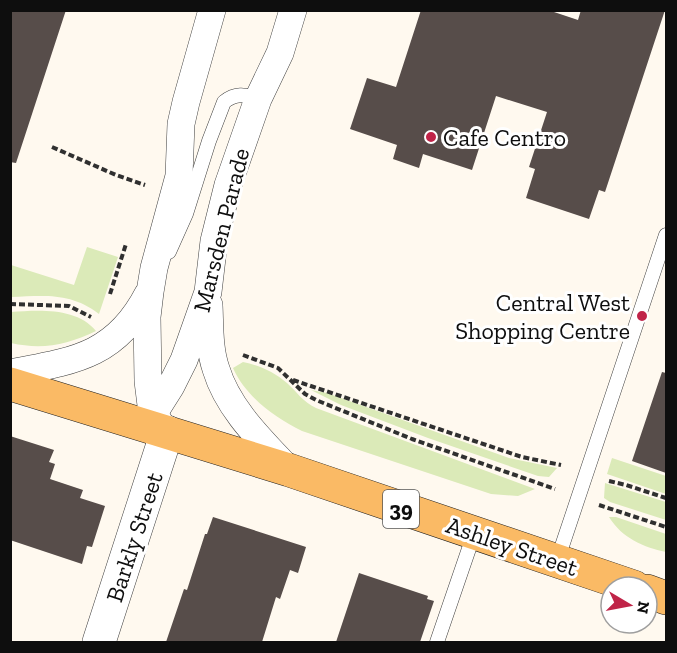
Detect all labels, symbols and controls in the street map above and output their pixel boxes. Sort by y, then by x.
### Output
place label: Cafe Centro [443,123,566,152]
marker: Cafe Centro [424,130,438,144]
street label: Marsden Parade [187,145,255,315]
place label: Central West Shopping Centre [455,288,630,345]
marker: Central West Shopping Centre [635,309,649,323]
street label: Barkly Street [99,468,169,606]
road number: 39 [383,490,419,528]
street label: Ashley Street [442,510,582,582]
north arrow [599,575,659,635]
text: N [633,600,654,615]

